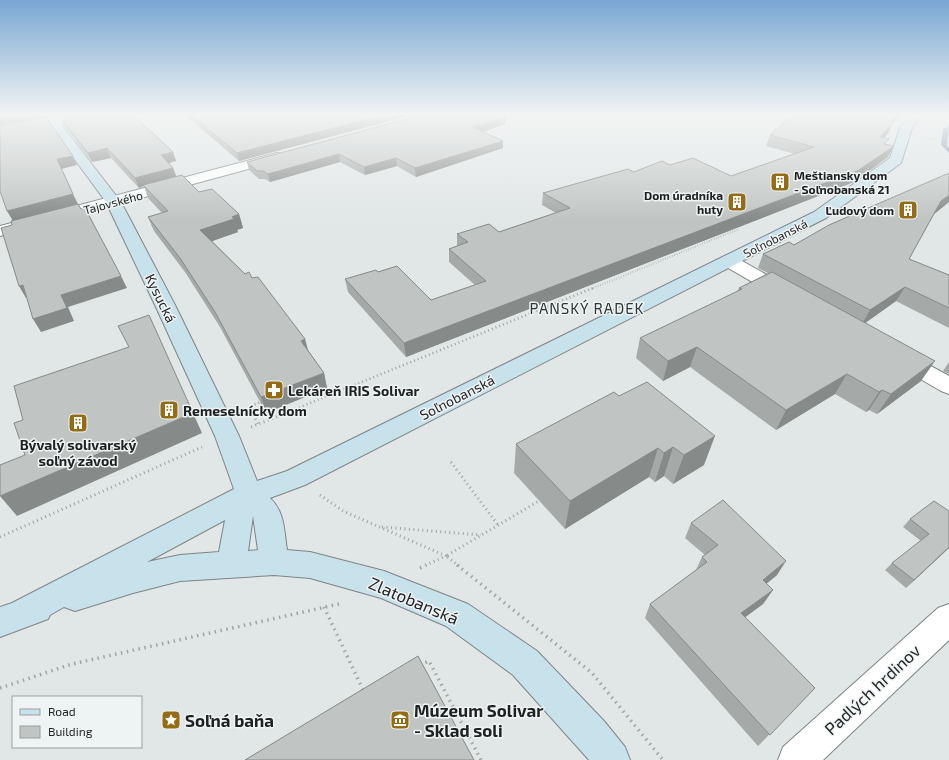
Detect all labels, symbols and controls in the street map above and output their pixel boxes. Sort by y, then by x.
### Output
place label: Meštiansky dom - Soľnobanská 21 [794,168,890,196]
building icon: Meštiansky dom - Soľnobanská 21 [769,171,791,193]
street label: Tajovského [82,187,145,218]
place label: Dom úradníka huty [644,188,723,217]
building icon: Dom úradníka huty [726,191,748,213]
building icon: Ľudový dom [897,199,919,221]
place label: Ľudový dom [826,203,894,218]
street label: Soľnobanská [741,216,809,260]
street label: Kysucká [142,271,180,325]
district label: PANSKÝ RADEK [530,299,644,317]
street label: Soľnobanská [417,371,497,423]
pharmacy icon: Lekáreň IRIS Solivar [263,379,285,401]
place label: Lekáreň IRIS Solivar [288,382,420,399]
building icon: Remeselnícky dom [158,399,180,421]
place label: Remeselnícky dom [183,402,307,419]
building icon: Bývalý solivarský soľný závod [67,412,89,434]
place label: Bývalý solivarský soľný závod [20,436,136,469]
street label: Zlatobanská [366,572,462,628]
street label: Padlých hrdinov [820,640,925,739]
legend [12,696,142,748]
place label: Múzeum Solivar - Sklad soli [414,700,544,740]
text: Road [48,704,76,718]
place icon: Soľná baňa [160,709,182,731]
museum icon: Múzeum Solivar - Sklad soli [389,709,411,731]
place label: Soľná baňa [185,710,274,730]
text: Building [48,724,93,738]

